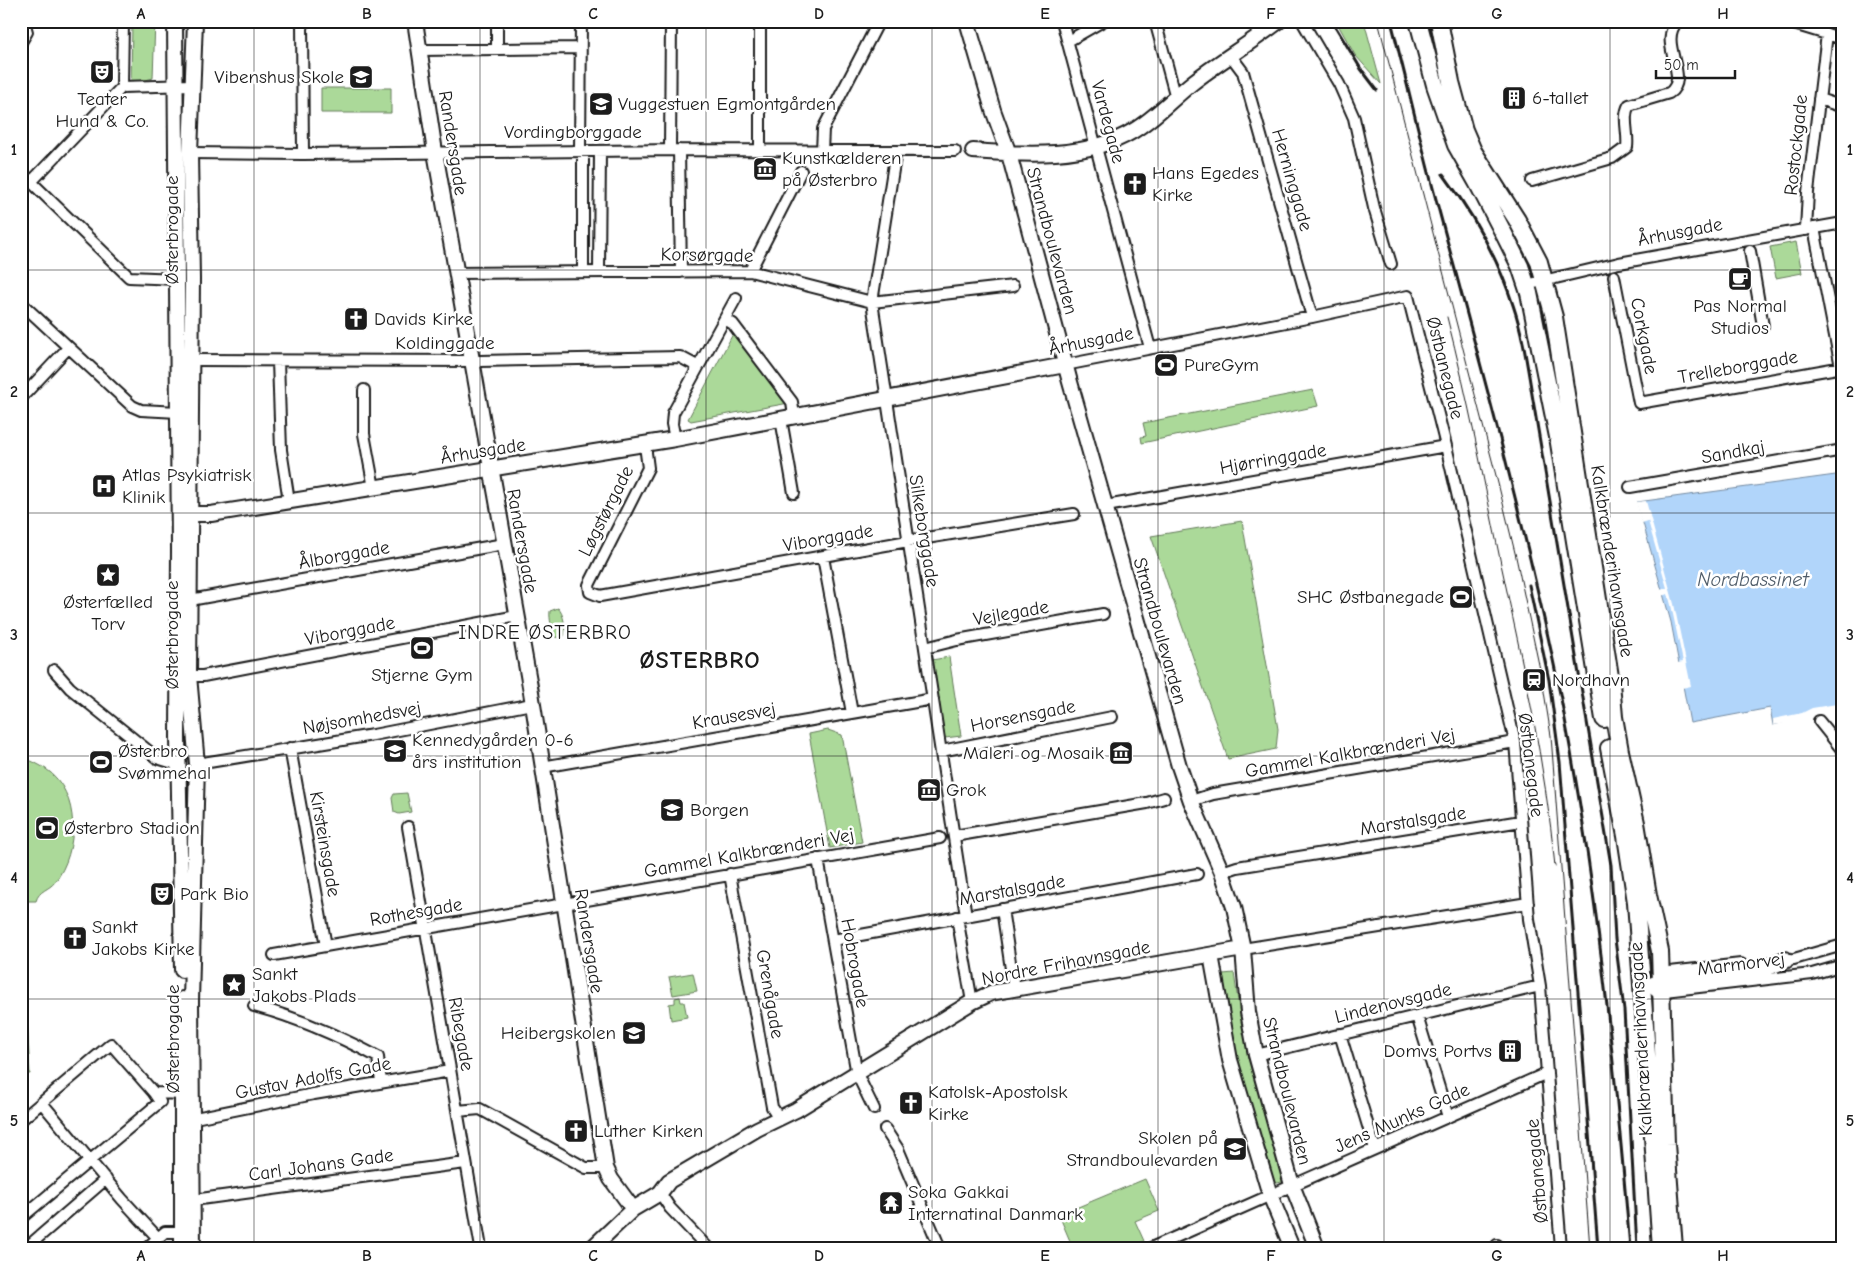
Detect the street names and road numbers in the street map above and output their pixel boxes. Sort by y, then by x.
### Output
street label: Vardegade [1086,78,1130,166]
street label: Randersgade [434,89,472,197]
street label: Rostockgade [1780,93,1812,197]
street label: Vordingborggade [504,121,642,143]
street label: Herninggade [1267,126,1317,234]
street label: Strandboulevarden [1022,165,1082,317]
street label: Østerbrogade [161,176,183,284]
street label: Århusgade [1636,213,1724,251]
street label: Korsørgade [661,243,753,267]
street label: Corkgade [1626,296,1662,376]
street label: Østbanegade [1422,314,1468,422]
street label: Århusgade [1047,322,1135,360]
street label: Koldinggade [395,332,495,354]
street label: Trelleborggade [1676,346,1800,388]
street label: Århusgade [439,433,527,469]
street label: Sandkaj [1700,436,1766,468]
street label: Hjørringgade [1218,439,1328,479]
street label: Løgstørgade [574,462,638,560]
street label: Kalkbrænderihavnsgade [1586,463,1638,659]
street label: Silkeborggade [904,473,944,589]
street label: Randersgade [502,487,542,595]
street label: Viborggade [781,519,875,557]
street label: Ålborggade [297,536,391,574]
street label: Strandboulevarden [1129,555,1191,707]
street label: Østerbrogade [161,581,183,689]
street label: Vejlegade [972,596,1050,630]
street label: Viborggade [303,611,397,651]
street label: Horsensgade [969,695,1077,737]
street label: Nøjsomhedsvej [301,697,423,739]
street label: Krausesvej [691,698,777,734]
street label: Østbanegade [1514,712,1548,818]
street label: Gammel Kalkbrænderi Vej [1243,724,1457,782]
street label: Kirsteinsgade [305,789,345,899]
street label: Marstalsgade [1358,802,1468,840]
street label: Gammel Kalkbrænderi Vej [642,824,856,882]
street label: Marstalsgade [957,870,1067,910]
street label: Randersgade [570,887,608,995]
street label: Rothesgade [368,893,464,931]
street label: Hobrogade [836,916,874,1010]
street label: Nordre Frihavnsgade [980,936,1152,990]
street label: Kalkbrænderihavnsgade [1625,941,1657,1137]
street label: Grenågade [751,948,789,1040]
street label: Marmorvej [1696,948,1786,980]
street label: Lindenovsgade [1332,978,1454,1028]
street label: Østerbrogade [162,985,184,1093]
street label: Ribegade [444,995,478,1073]
street label: Strandboulevarden [1258,1015,1316,1167]
street label: Gustav Adolfs Gade [233,1052,393,1104]
street label: Jens Munks Gade [1331,1078,1473,1158]
street label: Østbanegade [1521,1118,1553,1224]
street label: Carl Johans Gade [247,1144,395,1186]

